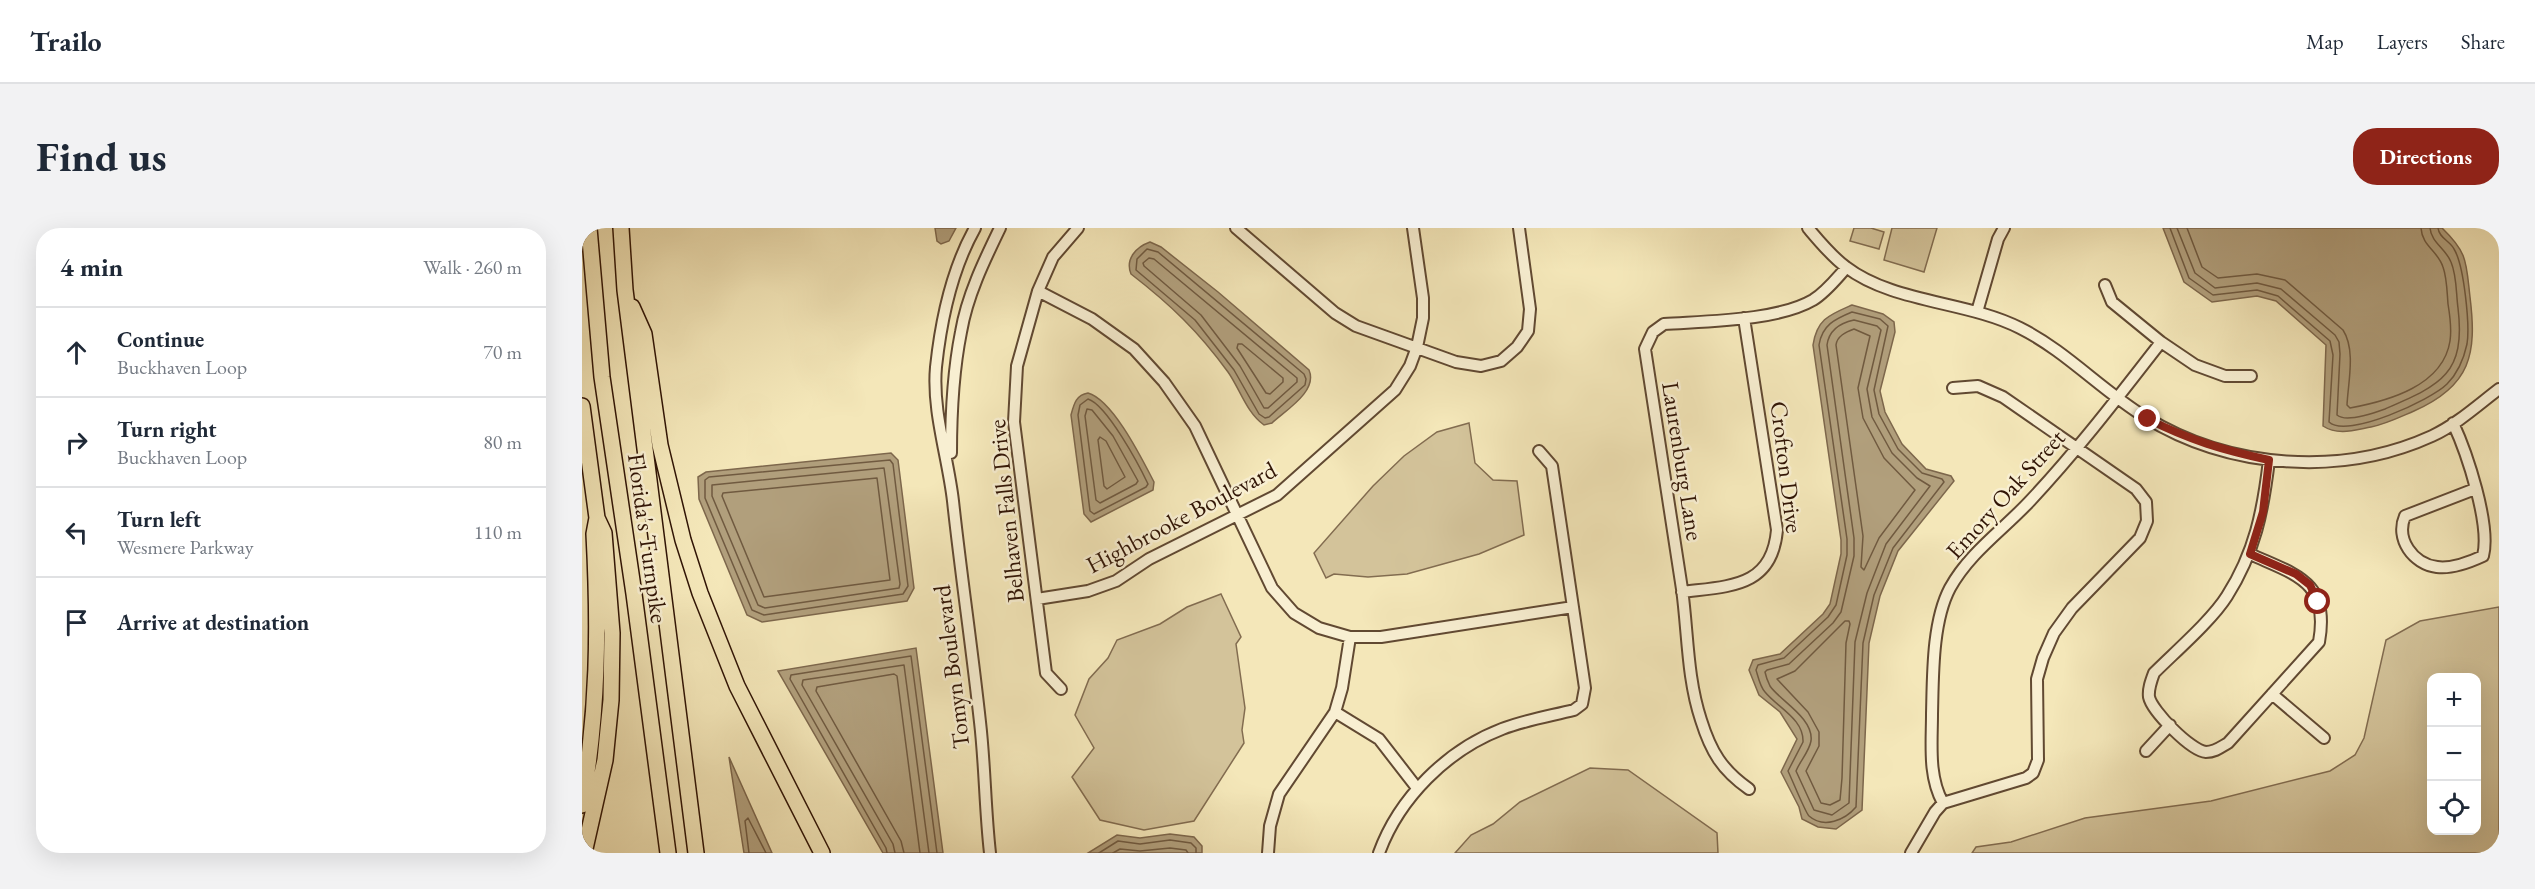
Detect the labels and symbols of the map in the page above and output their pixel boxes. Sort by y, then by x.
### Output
street label: Laurenburg Lane [1655,379,1711,543]
street label: Crofton Drive [1764,399,1810,535]
route end [2134,405,2160,431]
street label: Belhaven Falls Drive [981,418,1031,604]
street label: Emory Oak Street [1939,422,2072,565]
street label: Florida's Turnpike [621,451,675,625]
street label: Highbrooke Boulevard [1081,453,1282,580]
street label: Tomyn Boulevard [925,582,976,751]
route start [2304,588,2330,614]

